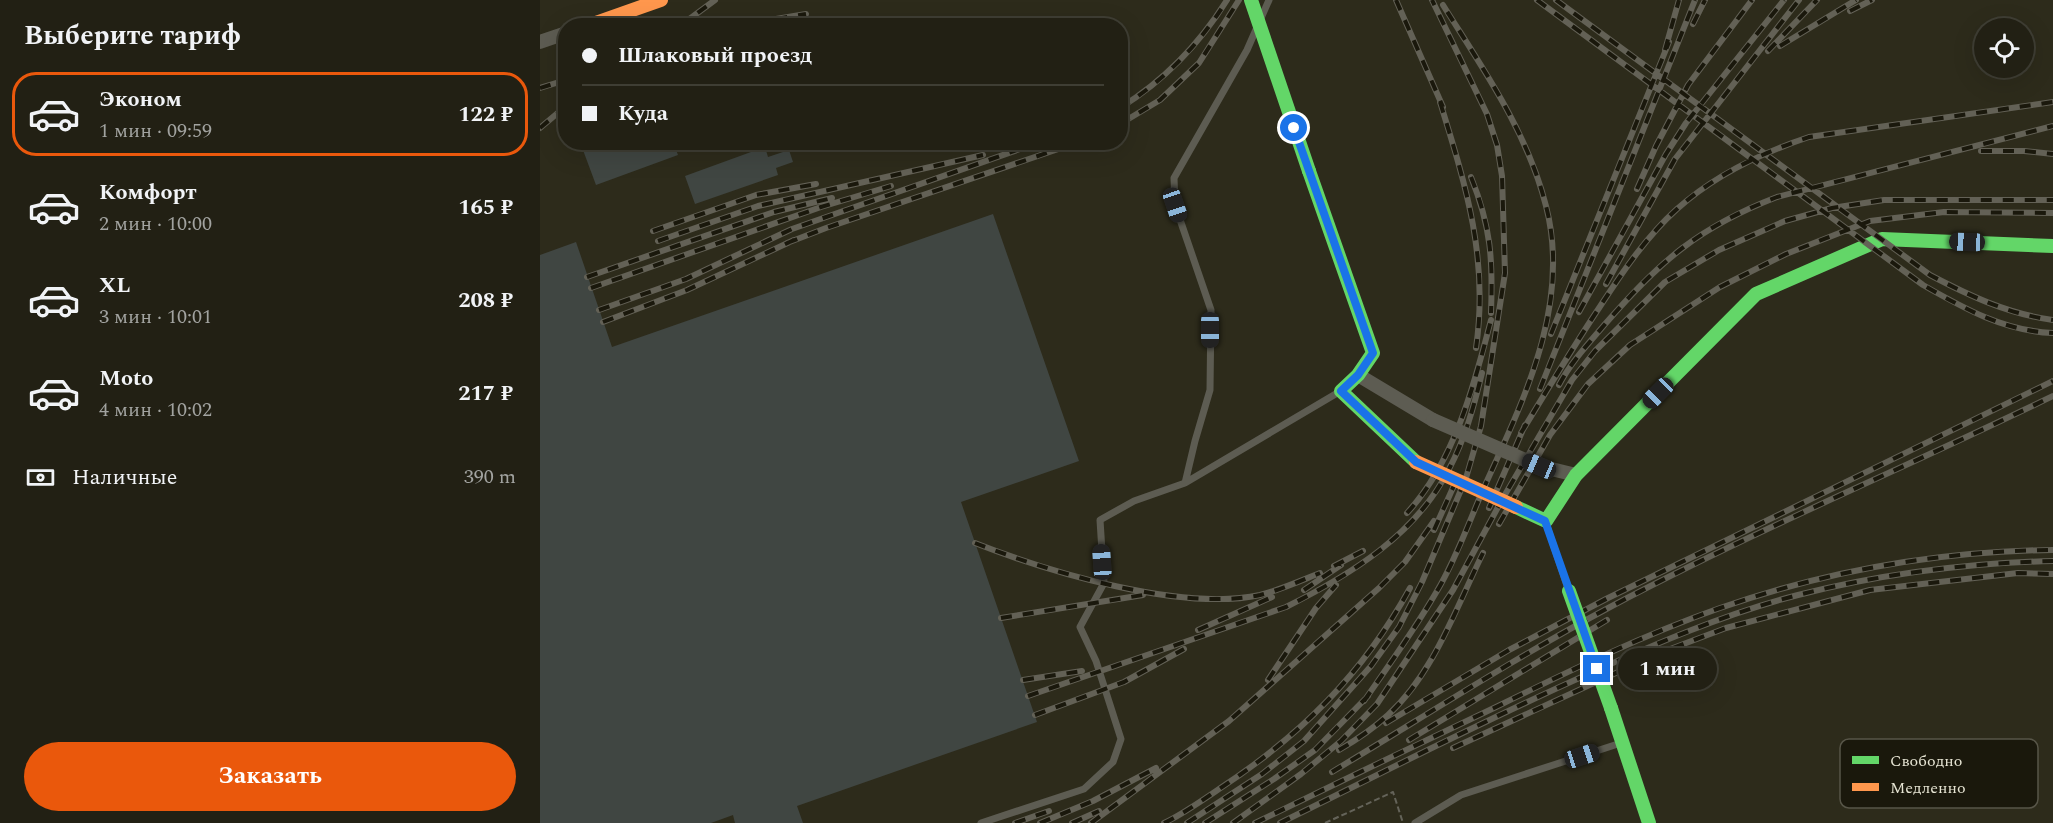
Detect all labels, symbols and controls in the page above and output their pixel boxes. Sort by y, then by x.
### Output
text: Выберите тариф [24,15,241,57]
map controls [1974,18,2034,78]
button: locate [1974,18,2034,78]
text: Шлаковый проезд [618,39,812,72]
text: Эконом [99,83,182,116]
icon: car [27,87,81,141]
text: Куда [618,97,668,130]
text: 122 ₽ [458,98,513,131]
route start [1280,114,1307,141]
text: 1 мин · 09:59 [99,116,212,146]
text: Комфорт [99,176,197,209]
icon: car [27,180,81,234]
car [1161,185,1189,225]
text: 165 ₽ [458,191,513,224]
text: 2 мин · 10:00 [99,209,212,239]
car [1949,232,1985,252]
text: XL [99,269,130,302]
icon: car [27,273,81,327]
text: 208 ₽ [458,284,513,317]
text: 3 мин · 10:01 [99,302,212,332]
car [1201,312,1219,348]
text: Moto [99,362,153,395]
icon: car [27,366,81,420]
car [1639,374,1677,412]
text: 217 ₽ [458,377,513,410]
text: 4 мин · 10:02 [99,395,212,425]
car [1519,451,1559,481]
icon: cash [24,461,57,494]
text: Наличные [72,461,177,494]
text: 390 m [464,462,516,492]
car [1092,543,1112,581]
callout: 1 мин [1618,648,1717,690]
text: 1 мин [1639,654,1696,684]
route end [1583,655,1610,682]
legend [1840,739,2038,808]
button: Заказать [24,742,516,811]
car [1562,742,1602,770]
text: Свободно [1890,749,1962,773]
text: Медленно [1890,776,1966,800]

